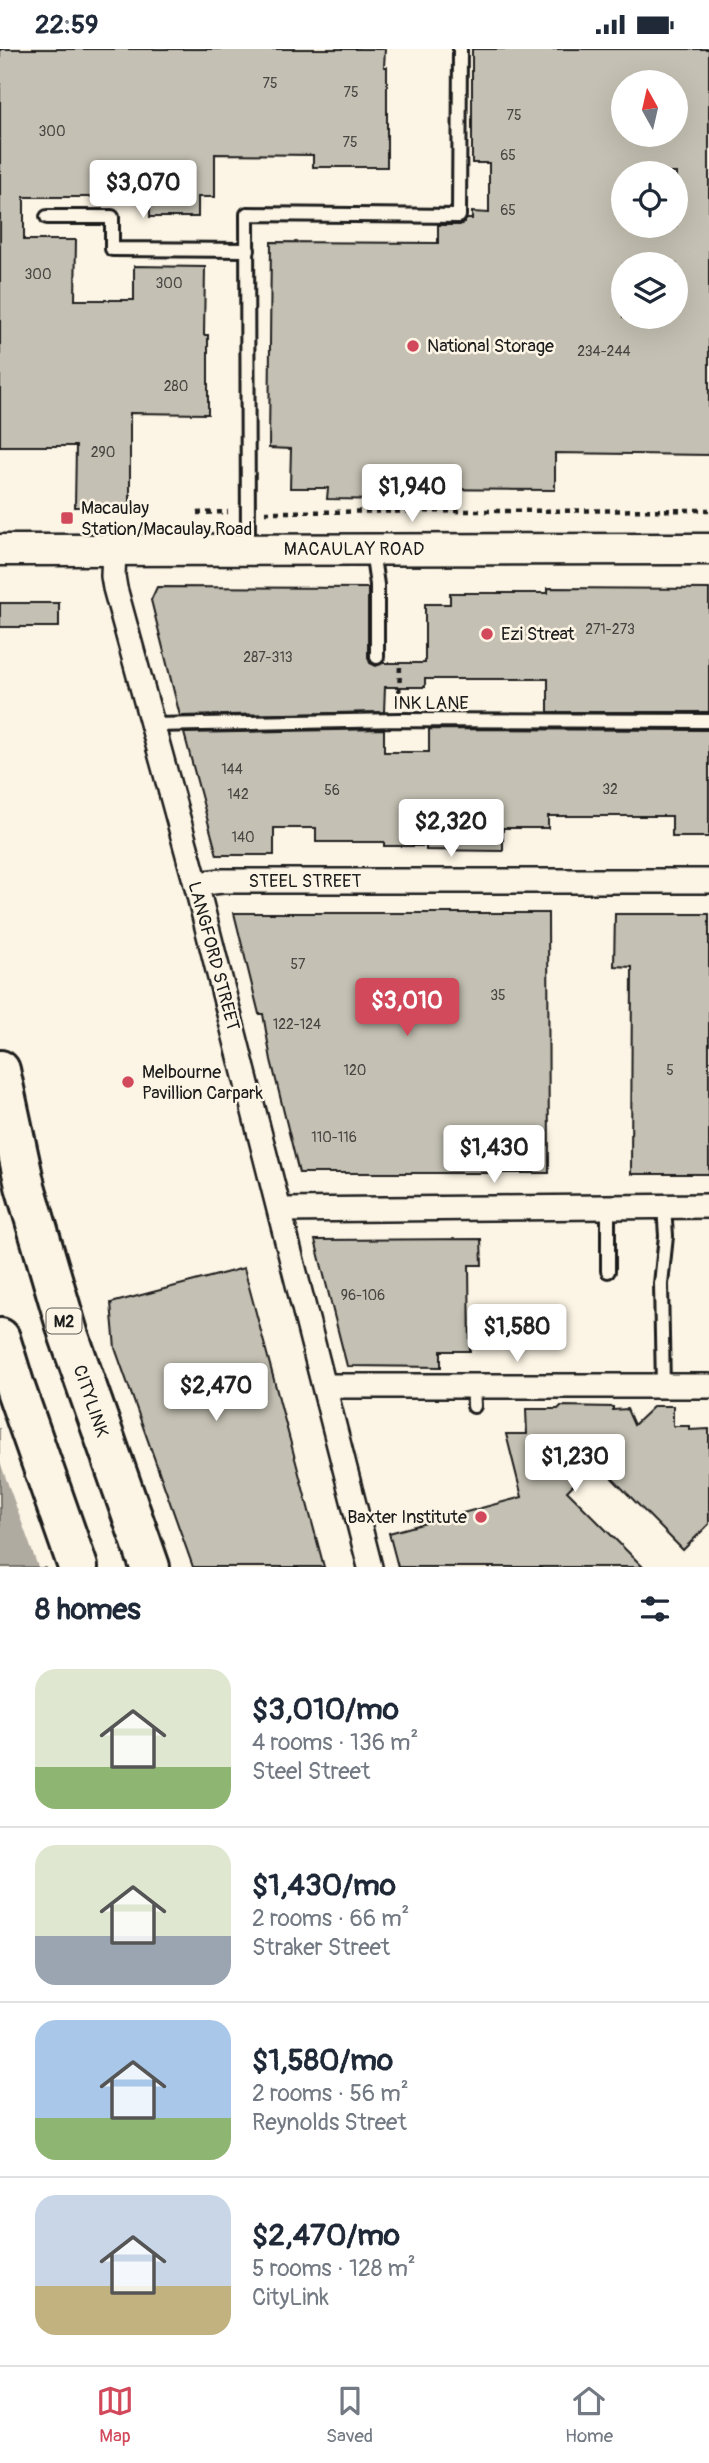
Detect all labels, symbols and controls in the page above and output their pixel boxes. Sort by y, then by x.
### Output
text: 22:59 [35,9,99,41]
north arrow [611,70,688,147]
map controls [611,70,688,329]
house number: 75 [263,75,278,92]
house number: 75 [344,84,359,101]
house number: 75 [507,107,522,124]
house number: 300 [39,123,65,140]
house number: 75 [343,134,358,151]
house number: 65 [500,147,516,164]
pin: $3,070 [86,160,200,220]
button: locate [611,161,688,238]
text: $3,070 [106,168,180,197]
house number: 65 [500,202,516,219]
button: layers [611,252,688,329]
house number: 300 [25,266,51,283]
house number: 300 [156,275,182,292]
place label: National Storage [427,335,554,358]
marker: National Storage [405,338,421,354]
house number: 234-244 [577,343,631,360]
house number: 280 [164,378,188,395]
house number: 290 [91,444,115,461]
pin: $1,940 [355,465,469,524]
text: $1,940 [378,472,446,501]
place label: Macaulay Station/Macaulay Road [81,497,252,541]
marker: Macaulay Station/Macaulay Road [59,510,75,526]
street label: MACAULAY ROAD [284,538,424,561]
house number: 271-273 [585,621,635,638]
place label: Ezi Streat [501,623,575,646]
marker: Ezi Streat [479,626,495,642]
house number: 287-313 [243,649,293,666]
street label: INK LANE [393,692,469,715]
house number: 144 [221,761,243,778]
house number: 32 [602,781,618,798]
house number: 56 [324,782,340,799]
house number: 142 [227,786,249,803]
pin: $2,320 [394,799,508,859]
text: $2,320 [415,807,487,836]
house number: 140 [231,829,255,846]
street label: STEEL STREET [249,870,361,893]
street label: LANGFORD STREET [183,879,244,1033]
house number: 57 [291,956,306,973]
pin: $3,010 [350,979,464,1038]
text: $3,010 [371,986,443,1015]
house number: 35 [490,987,506,1004]
house number: 122-124 [273,1016,321,1033]
place label: Melbourne Pavillion Carpark [142,1061,263,1105]
house number: 120 [344,1062,366,1079]
house number: 5 [666,1062,674,1079]
marker: Melbourne Pavillion Carpark [120,1074,136,1090]
pin: $1,430 [437,1125,551,1185]
house number: 110-116 [311,1129,357,1146]
text: $1,430 [459,1133,529,1162]
house number: 96-106 [341,1287,385,1304]
pin: $1,580 [460,1305,574,1364]
road number: M2 [46,1309,82,1333]
text: $1,580 [483,1312,551,1341]
street label: CITYLINK [67,1362,114,1440]
pin: $2,470 [159,1363,273,1423]
text: $2,470 [180,1371,252,1400]
pin: $1,230 [518,1435,632,1494]
text: $1,230 [541,1442,609,1471]
place label: Baxter Institute [347,1506,467,1529]
marker: Baxter Institute [473,1509,489,1525]
icon: filters [636,1590,674,1628]
text: 8 homes [35,1591,141,1628]
text: $3,010/mo [252,1691,399,1728]
icon: home [91,1697,175,1781]
text: 4 rooms · 136 m² [252,1728,418,1757]
text: Steel Street [252,1757,370,1786]
text: $1,430/mo [252,1867,396,1904]
icon: home [91,1873,175,1957]
text: 2 rooms · 66 m² [252,1904,409,1933]
text: Straker Street [252,1933,390,1962]
text: $1,580/mo [252,2042,393,2079]
icon: home [91,2048,175,2132]
text: 2 rooms · 56 m² [252,2079,409,2108]
text: Reynolds Street [252,2108,407,2137]
text: $2,470/mo [252,2217,400,2254]
icon: home [91,2223,175,2307]
text: 5 rooms · 128 m² [252,2254,416,2283]
text: CityLink [252,2283,329,2312]
tab: Map [96,2382,134,2448]
tab: Saved [326,2382,373,2448]
tab: Home [565,2382,613,2448]

